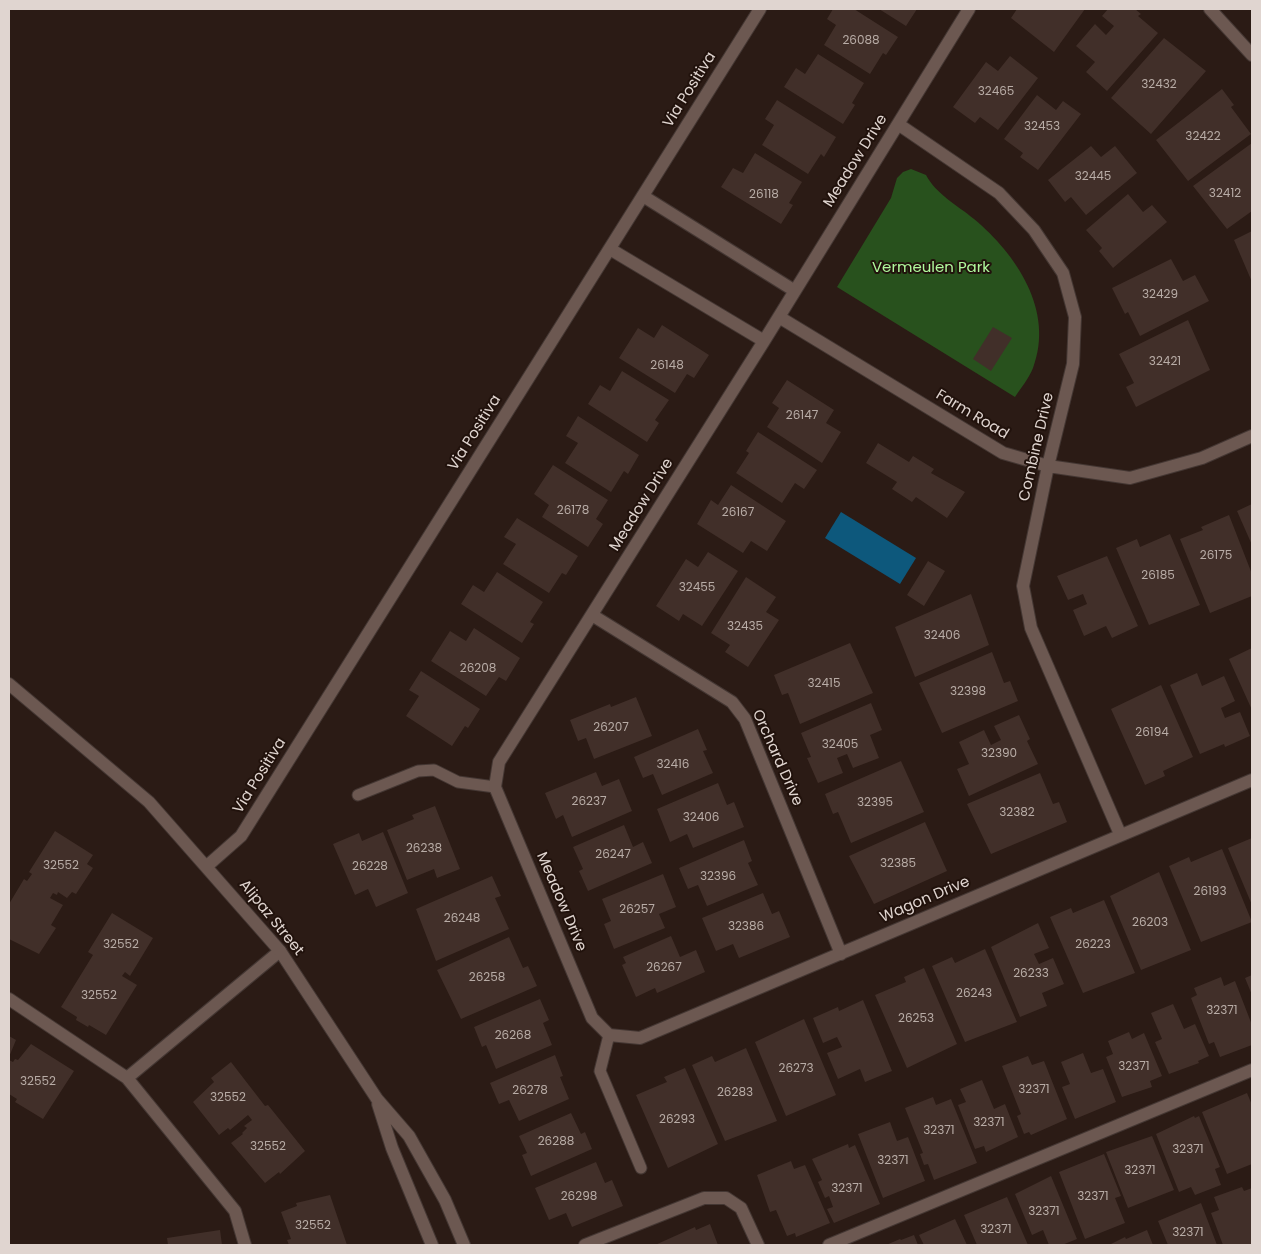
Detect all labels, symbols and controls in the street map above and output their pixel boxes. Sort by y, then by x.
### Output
house number: 26088 [842,34,880,48]
street label: Via Positiva [660,49,720,131]
house number: 32432 [1141,78,1177,92]
house number: 32465 [978,85,1014,99]
street label: Meadow Drive [820,111,892,211]
house number: 32453 [1024,120,1060,134]
house number: 32422 [1185,130,1221,144]
house number: 32445 [1075,170,1111,184]
house number: 32412 [1209,187,1241,201]
house number: 26118 [749,188,779,202]
park label: Vermeulen Park [872,259,990,277]
house number: 32429 [1142,288,1178,302]
house number: 32421 [1149,355,1181,369]
house number: 26148 [650,359,684,373]
street label: Farm Road [932,386,1012,444]
street label: Combine Drive [1016,391,1058,503]
street label: Via Positiva [445,392,505,474]
house number: 26147 [786,409,818,423]
street label: Meadow Drive [606,455,678,555]
house number: 26178 [557,504,589,518]
house number: 26167 [722,506,754,520]
house number: 26175 [1200,549,1232,563]
house number: 26185 [1141,569,1175,583]
house number: 32455 [679,581,715,595]
house number: 32435 [727,620,763,634]
house number: 32406 [924,629,960,643]
house number: 26208 [460,662,496,676]
house number: 32415 [808,677,840,691]
house number: 32398 [950,685,986,699]
street label: Orchard Drive [748,707,806,809]
house number: 26207 [593,721,629,735]
house number: 26194 [1135,726,1169,740]
street label: Via Positiva [230,735,290,817]
house number: 32405 [822,738,858,752]
house number: 32390 [981,747,1017,761]
house number: 32416 [657,758,689,772]
house number: 26237 [571,795,607,809]
house number: 32395 [857,796,893,810]
house number: 32382 [999,806,1035,820]
house number: 32406 [683,811,719,825]
house number: 26238 [406,842,442,856]
house number: 26247 [595,848,631,862]
street label: Meadow Drive [532,850,590,954]
house number: 32385 [880,857,916,871]
house number: 32552 [43,859,79,873]
house number: 26228 [352,860,388,874]
house number: 32396 [700,870,736,884]
street label: Wagon Drive [877,873,973,927]
street label: Alipaz Street [235,876,307,960]
house number: 26193 [1194,885,1226,899]
house number: 26257 [619,903,655,917]
house number: 26248 [444,912,480,926]
house number: 26203 [1132,916,1168,930]
house number: 32386 [728,920,764,934]
house number: 32552 [103,938,139,952]
house number: 26223 [1075,938,1111,952]
house number: 26267 [646,961,682,975]
house number: 26233 [1013,967,1049,981]
house number: 26258 [469,971,505,985]
house number: 26243 [956,987,992,1001]
house number: 32552 [81,989,117,1003]
house number: 32371 [1206,1004,1238,1018]
house number: 26253 [898,1012,934,1026]
house number: 26268 [495,1029,531,1043]
house number: 32371 [1118,1060,1150,1074]
house number: 26273 [778,1062,814,1076]
house number: 32552 [20,1075,56,1089]
house number: 32371 [1018,1083,1050,1097]
house number: 26278 [512,1084,548,1098]
house number: 26283 [717,1086,753,1100]
house number: 32552 [210,1091,246,1105]
house number: 26293 [659,1113,695,1127]
house number: 32371 [973,1116,1005,1130]
house number: 32371 [923,1124,955,1138]
house number: 26288 [538,1135,574,1149]
house number: 32552 [250,1140,286,1154]
house number: 32371 [1172,1143,1204,1157]
house number: 32371 [877,1154,909,1168]
house number: 32371 [1124,1164,1156,1178]
house number: 32371 [831,1182,863,1196]
house number: 26298 [561,1190,597,1204]
house number: 32371 [1077,1190,1109,1204]
house number: 32371 [1028,1205,1060,1219]
house number: 32552 [295,1219,331,1233]
house number: 32371 [980,1223,1012,1237]
house number: 32371 [1172,1226,1204,1240]

